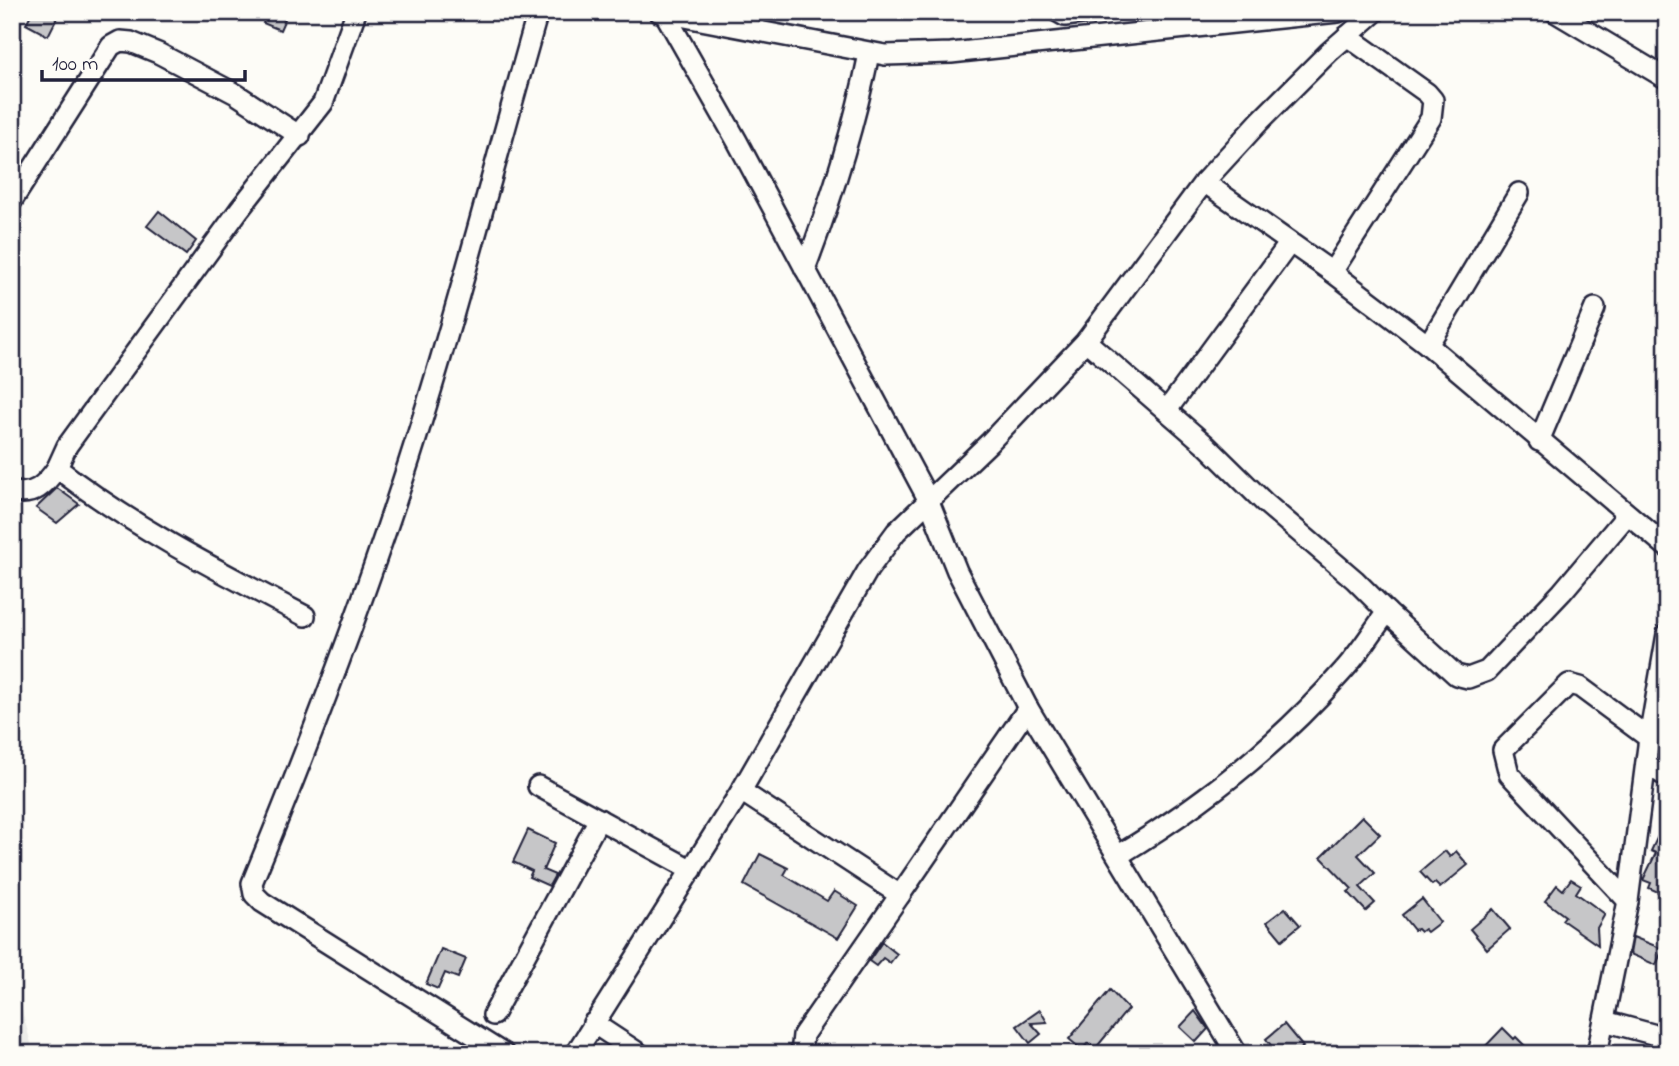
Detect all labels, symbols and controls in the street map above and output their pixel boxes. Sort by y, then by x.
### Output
scale bar [42,38,245,82]
text: 100 m [52,50,98,80]

